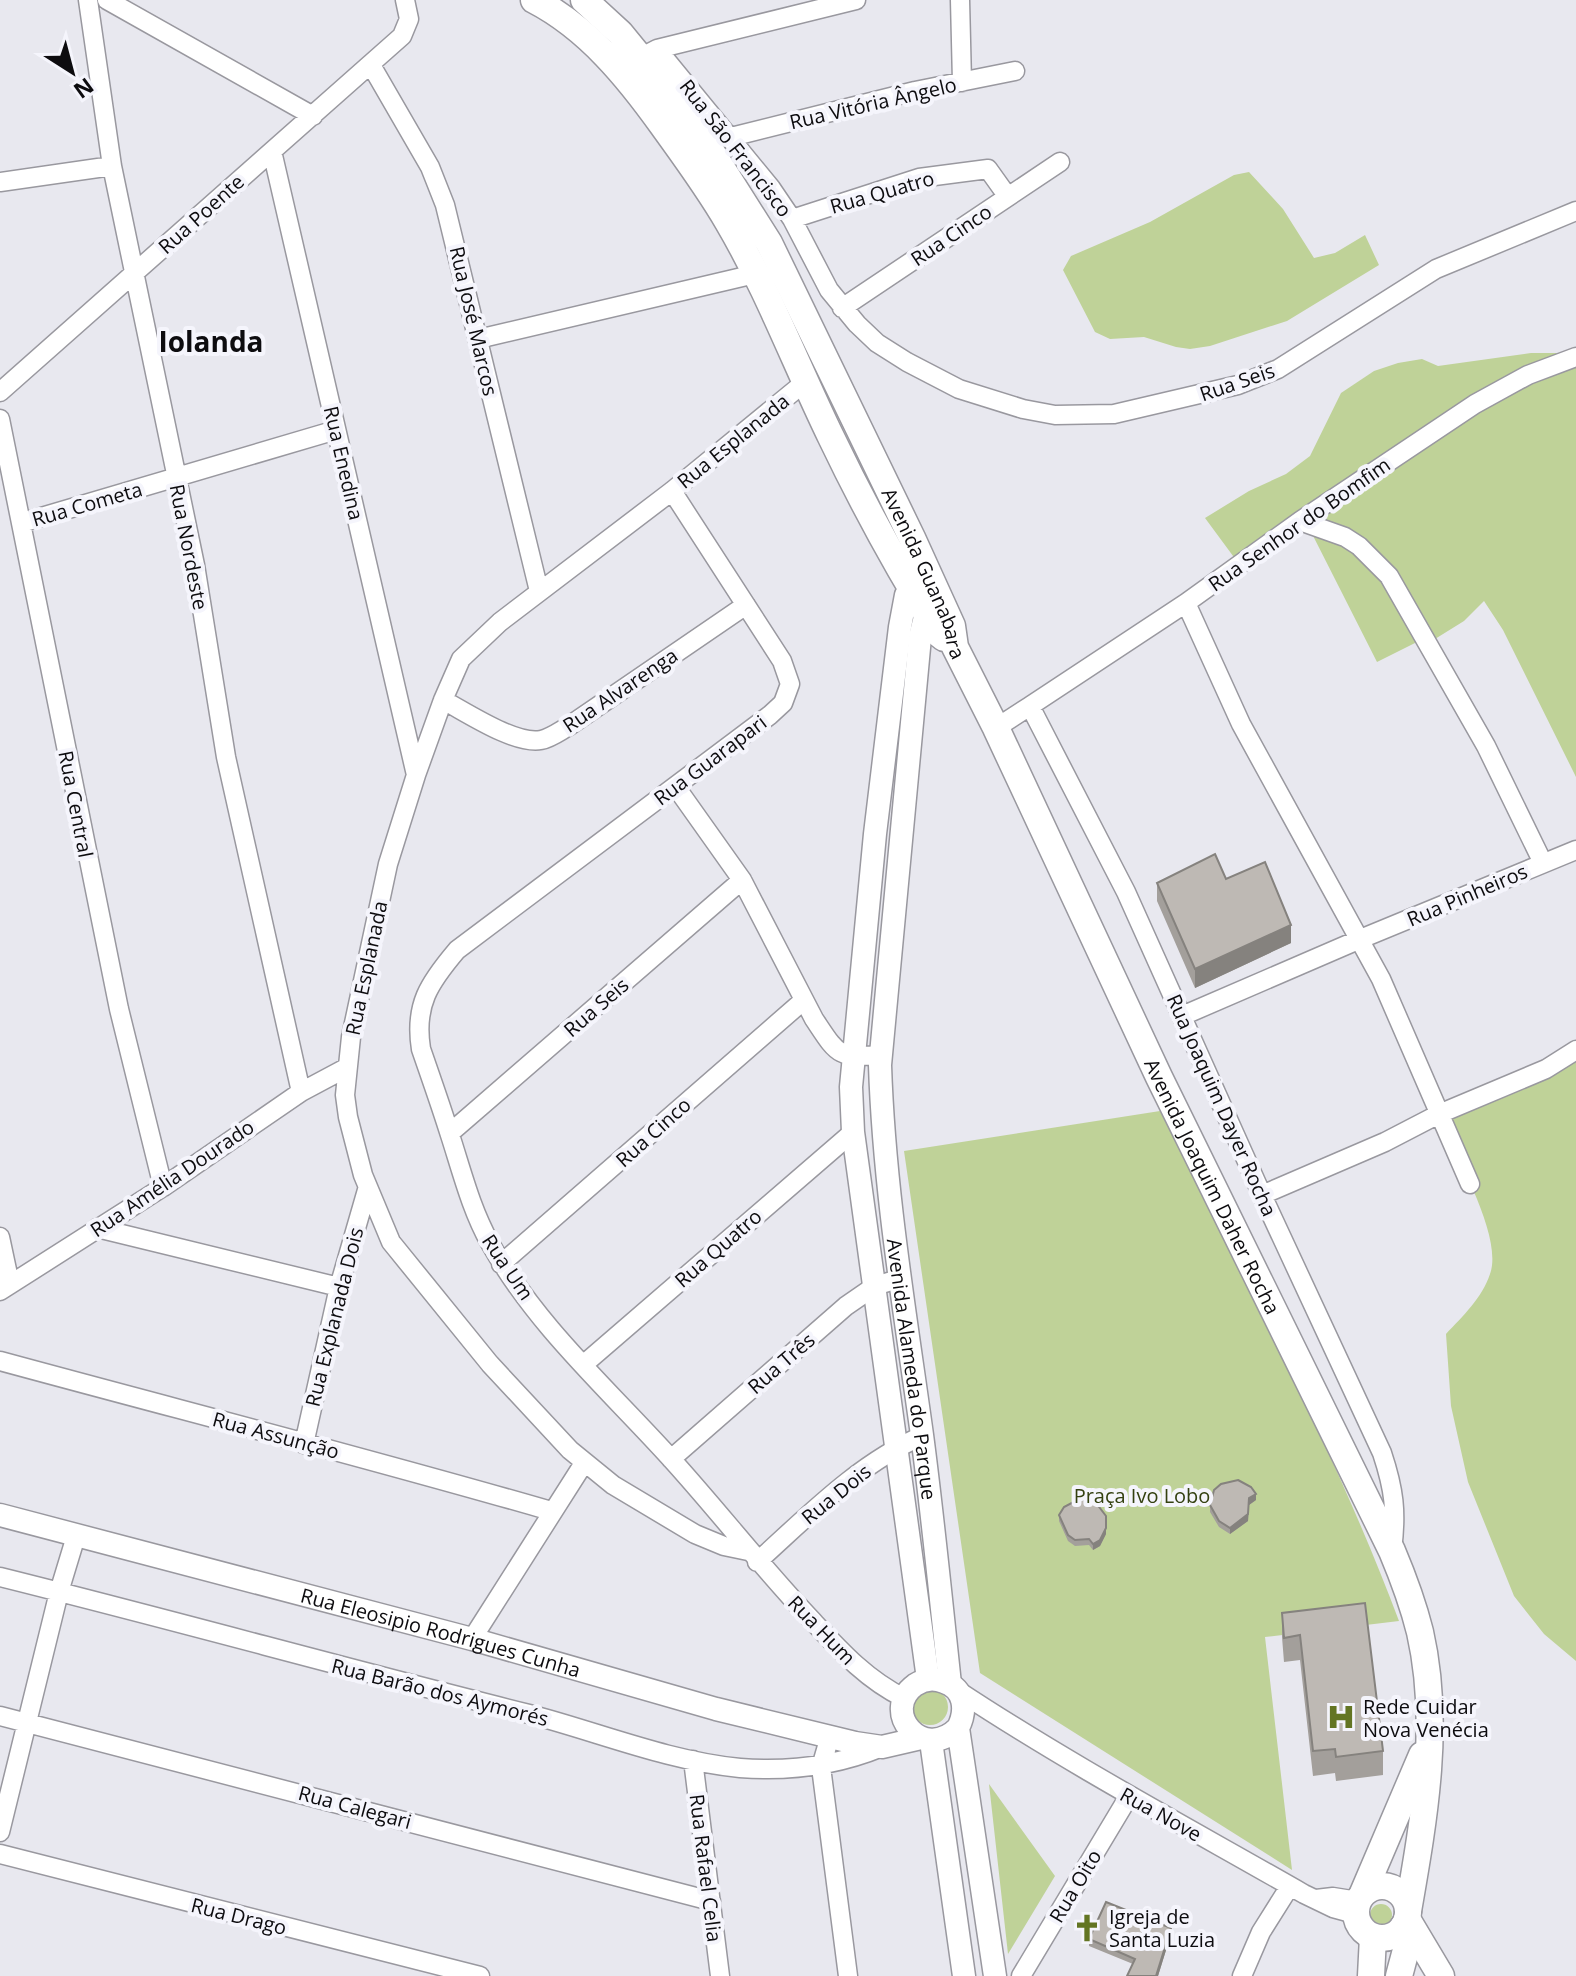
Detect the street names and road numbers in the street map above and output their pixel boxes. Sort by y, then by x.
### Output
street label: Rua Vitória Ângelo [787,71,959,135]
street label: Rua São Francisco [674,74,798,222]
street label: Rua Quatro [827,164,937,220]
street label: Rua Poente [152,168,250,260]
street label: Rua Cinco [905,198,997,272]
street label: Rua José Marcos [444,244,504,398]
street label: Rua Seis [1196,357,1278,407]
street label: Rua Esplanada [671,387,795,495]
street label: Rua Enedina [318,403,370,523]
street label: Rua Senhor do Bomfim [1203,451,1395,597]
street label: Rua Cometa [29,475,145,533]
street label: Rua Nordeste [164,482,214,612]
street label: Avenida Guanabara [876,483,972,663]
street label: Rua Alvarenga [557,642,683,738]
street label: Rua Guarapari [648,709,772,811]
street label: Rua Central [52,748,100,860]
street label: Rua Pinheiros [1403,857,1531,933]
street label: Rua Esplanada [339,898,393,1038]
street label: Rua Seis [558,971,634,1043]
street label: Rua Joaquim Dayer Rocha [1161,990,1283,1220]
street label: Avenida Joaquim Daher Rocha [1139,1054,1287,1318]
street label: Rua Cinco [610,1091,696,1173]
street label: Rua Amélia Dourado [85,1113,259,1243]
street label: Rua Quatro [669,1203,767,1293]
street label: Rua Explanada Dois [299,1224,369,1410]
street label: Rua Um [476,1229,540,1305]
street label: Avenida Alameda do Parque [881,1237,943,1501]
street label: Rua Três [742,1326,820,1400]
street label: Rua Assunção [210,1405,342,1465]
street label: Rua Dois [796,1458,876,1530]
street label: Rua Eleosipio Rodrigues Cunha [298,1581,584,1683]
street label: Rua Hum [782,1590,862,1670]
street label: Rua Barão dos Aymorés [329,1652,551,1732]
street label: Rua Calegari [295,1779,415,1835]
street label: Rua Nove [1115,1781,1207,1847]
street label: Rua Rafael Celia [684,1793,728,1943]
street label: Rua Oito [1043,1844,1107,1928]
street label: Rua Drago [188,1891,290,1941]

